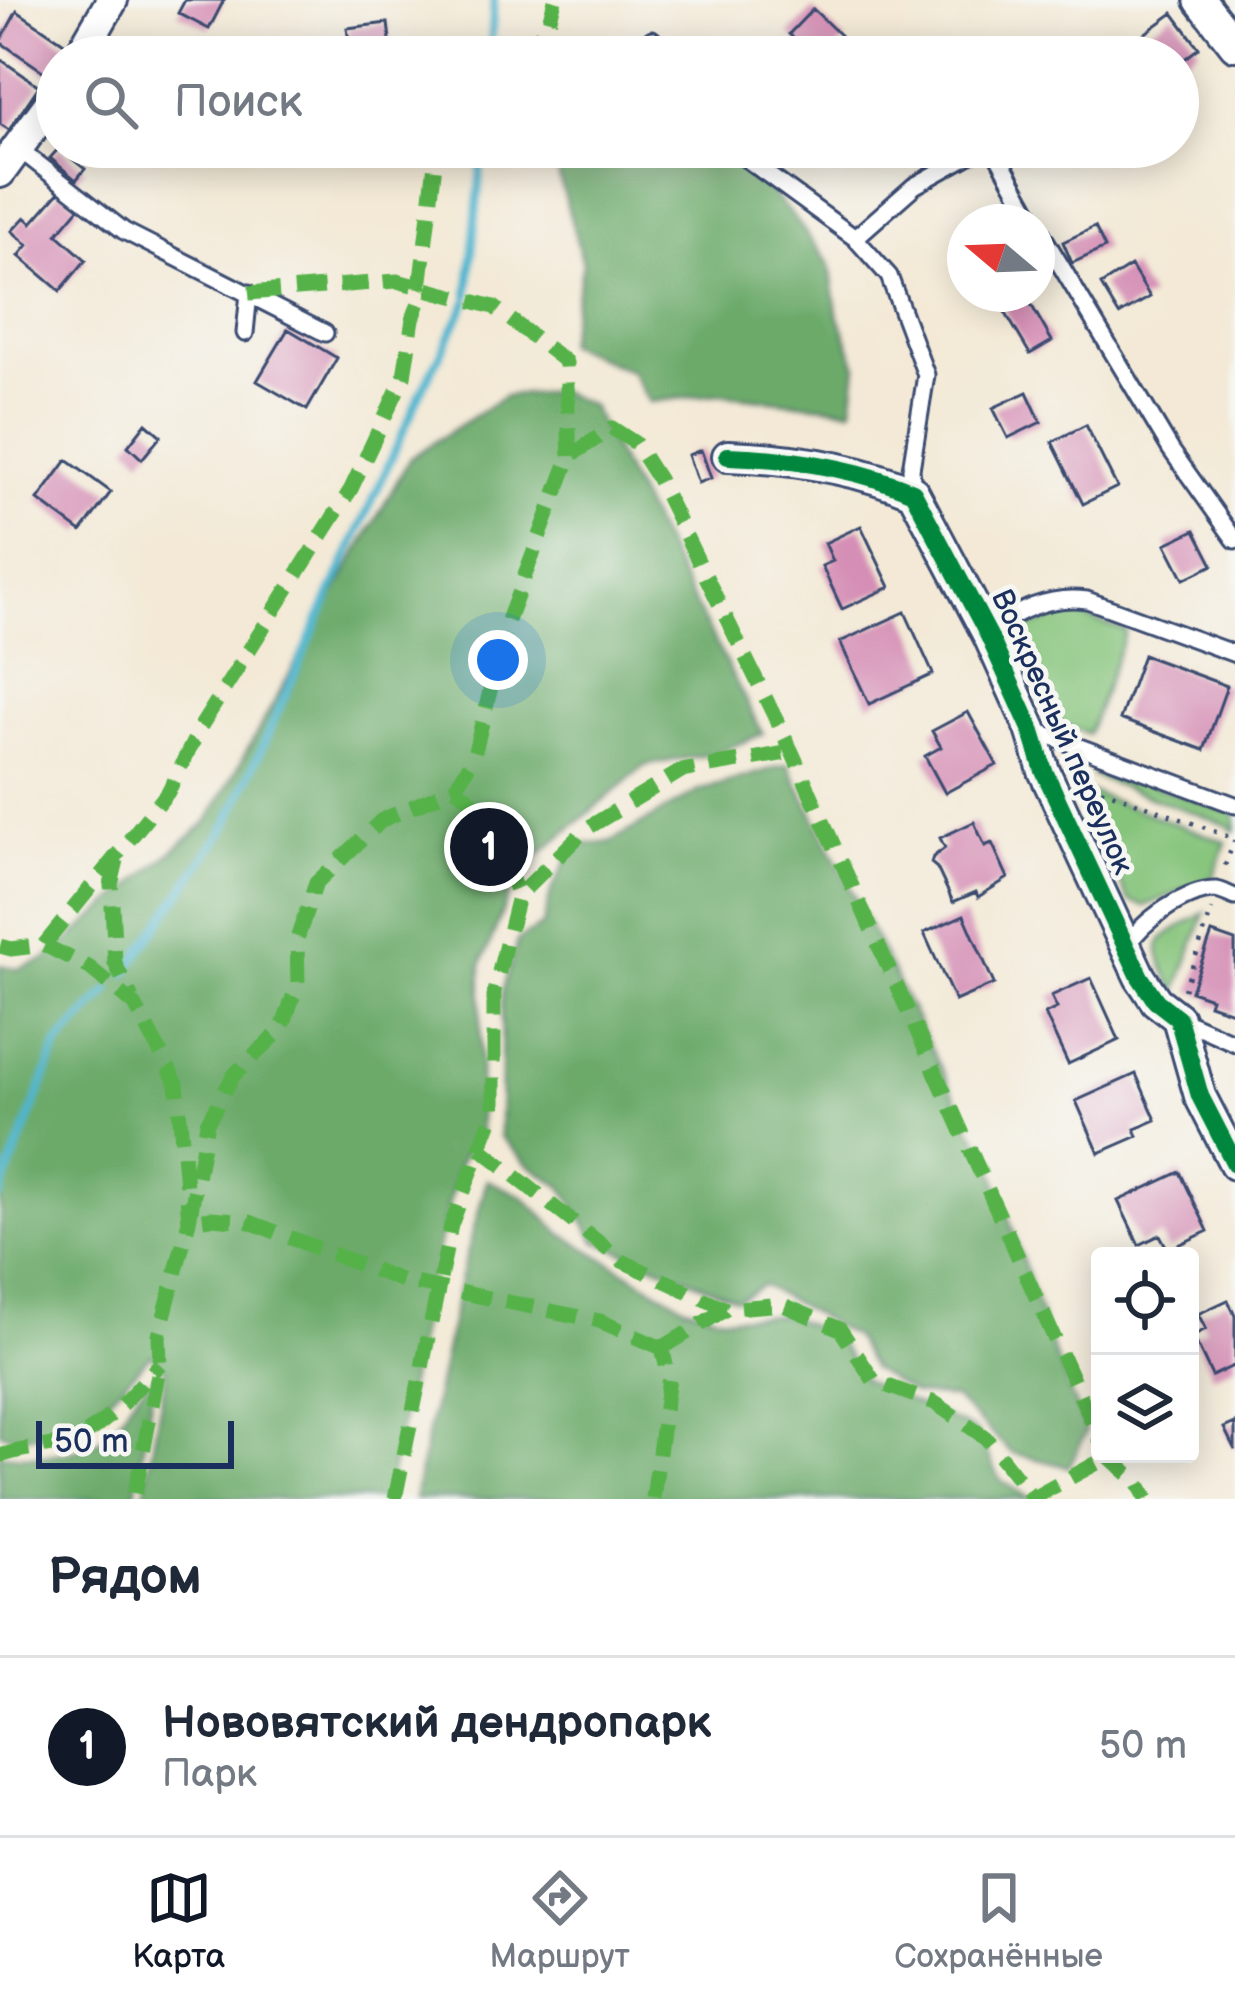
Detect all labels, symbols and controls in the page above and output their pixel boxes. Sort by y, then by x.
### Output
search box [36,36,1199,168]
icon: search [78,69,144,135]
text: Поиск [174,75,302,130]
north arrow [947,204,1055,312]
street label: Воскресный переулок [983,584,1141,880]
your location [468,630,528,690]
pin: 1 [450,802,528,892]
map controls [1091,1247,1199,1463]
button: locate [1091,1247,1199,1355]
button: layers [1091,1355,1199,1463]
scale bar [36,1415,234,1468]
text: 50 m [54,1422,129,1462]
text: Рядом [48,1547,202,1608]
text: Нововятский дендропарк [162,1696,711,1751]
text: 1 [79,1723,95,1770]
text: 50 m [1099,1723,1187,1770]
text: Парк [162,1751,257,1798]
tab: Карта [132,1865,225,1977]
tab: Маршрут [490,1865,630,1977]
tab: Сохранённые [894,1865,1103,1977]

